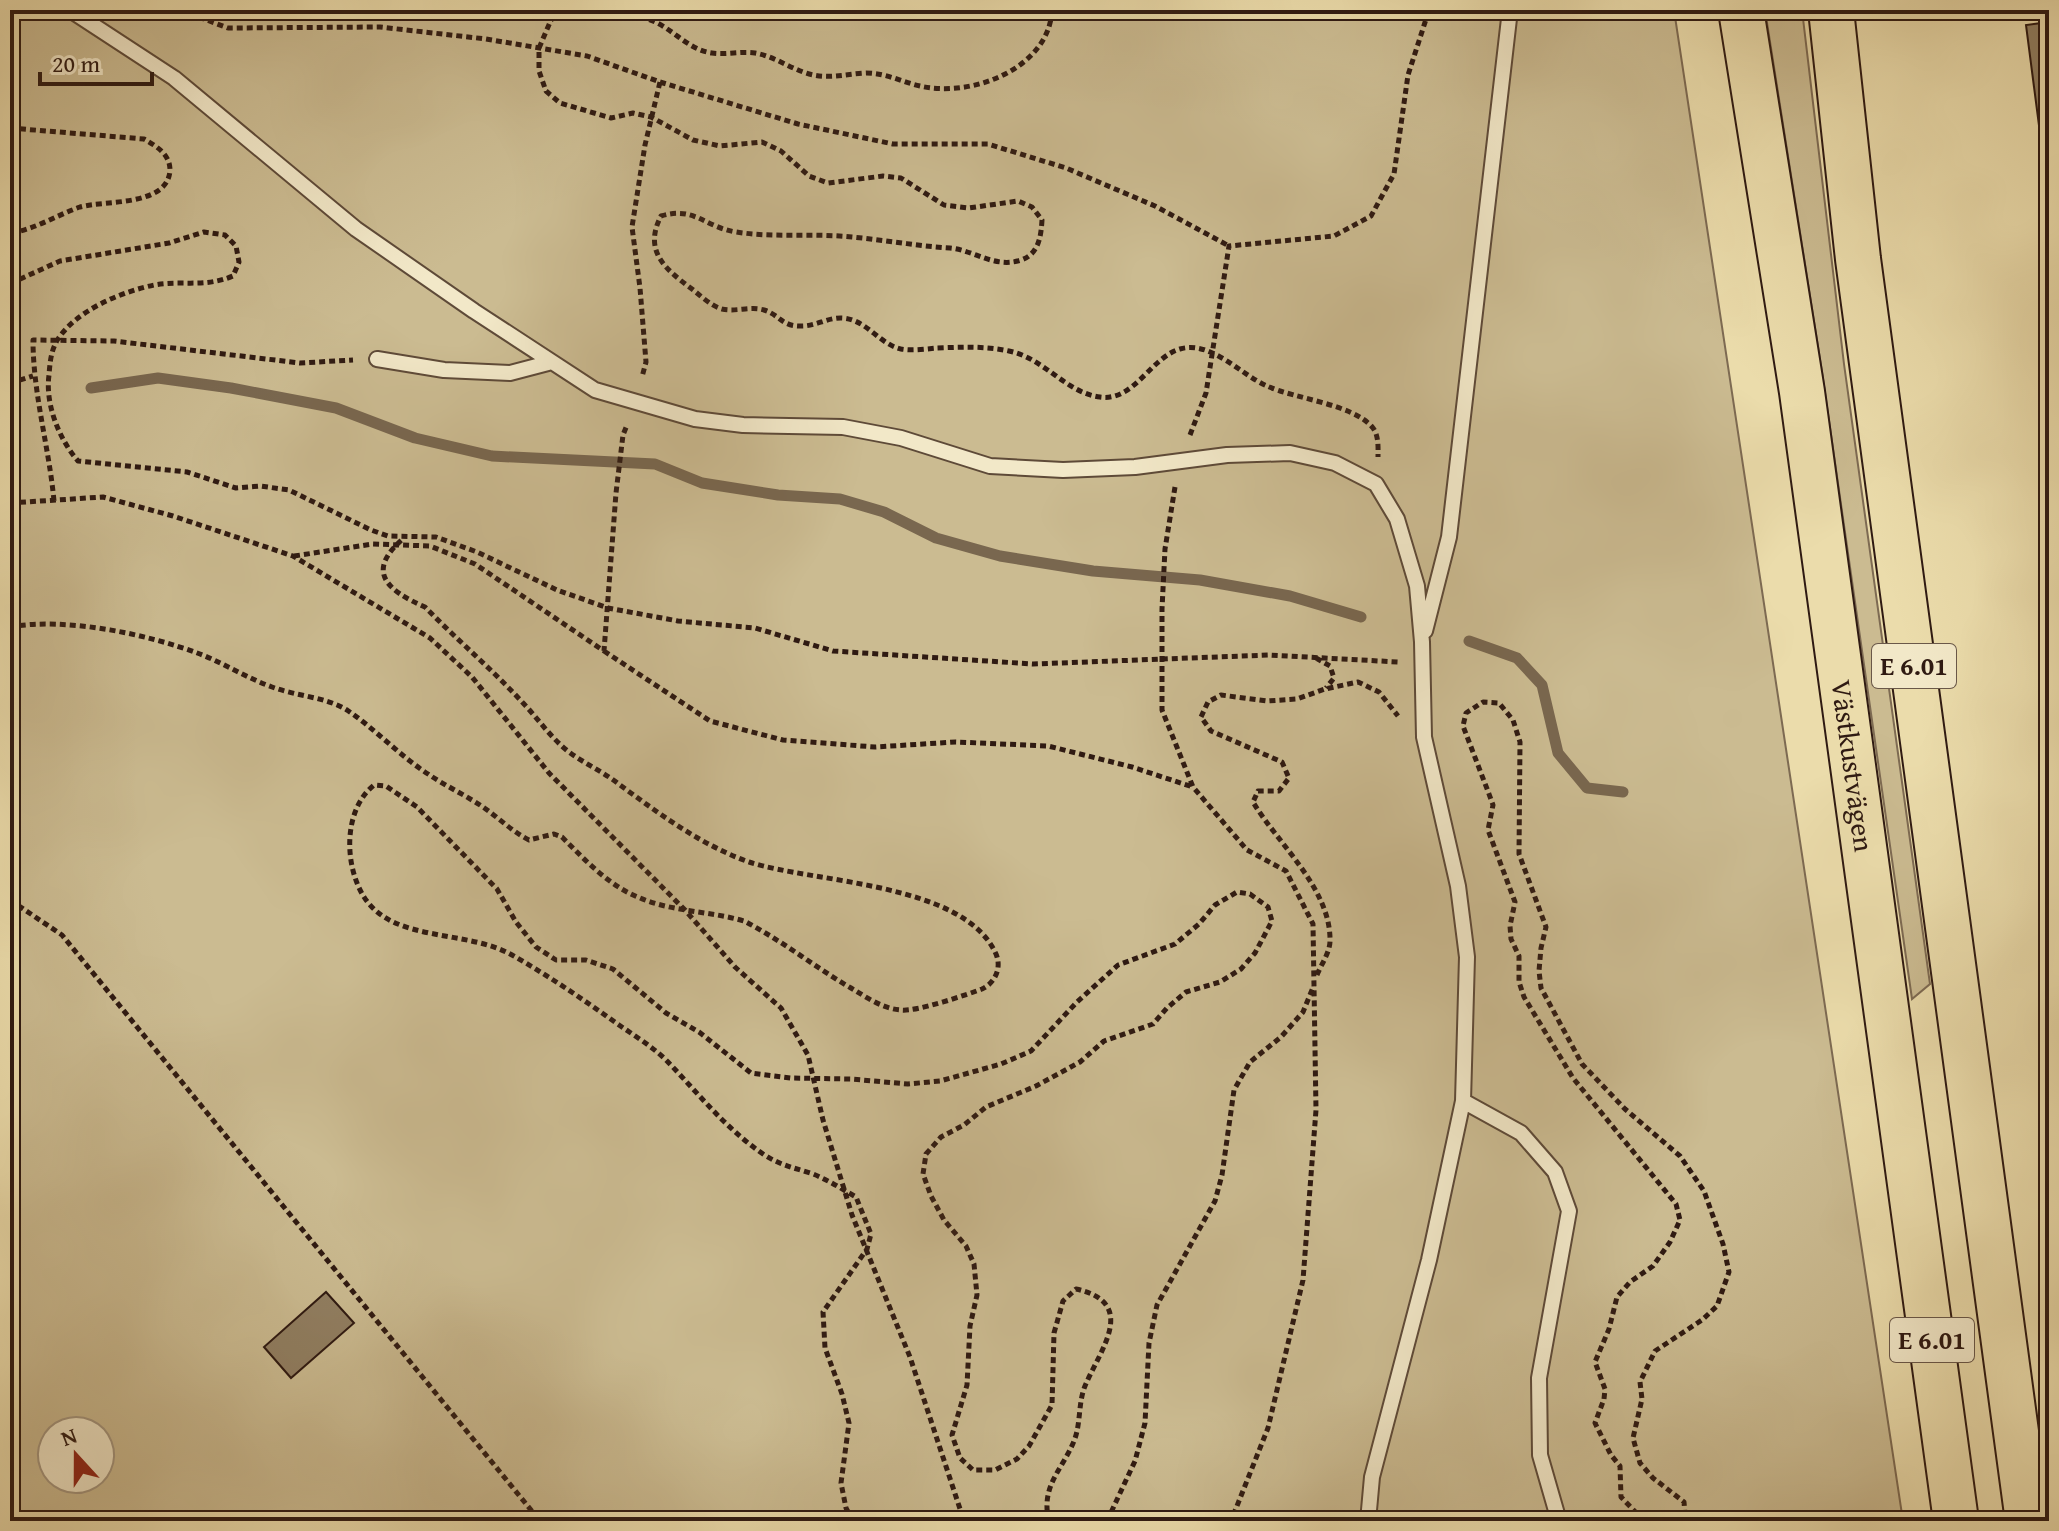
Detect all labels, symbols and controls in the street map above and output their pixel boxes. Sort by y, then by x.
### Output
scale bar [40,36,152,86]
text: 20 m [52,46,100,81]
road number: E 6.01 [1872,644,1956,688]
street label: Västkustvägen [1821,677,1886,854]
road number: E 6.01 [1890,1318,1974,1362]
north arrow [36,1415,116,1495]
text: N [56,1419,82,1454]

